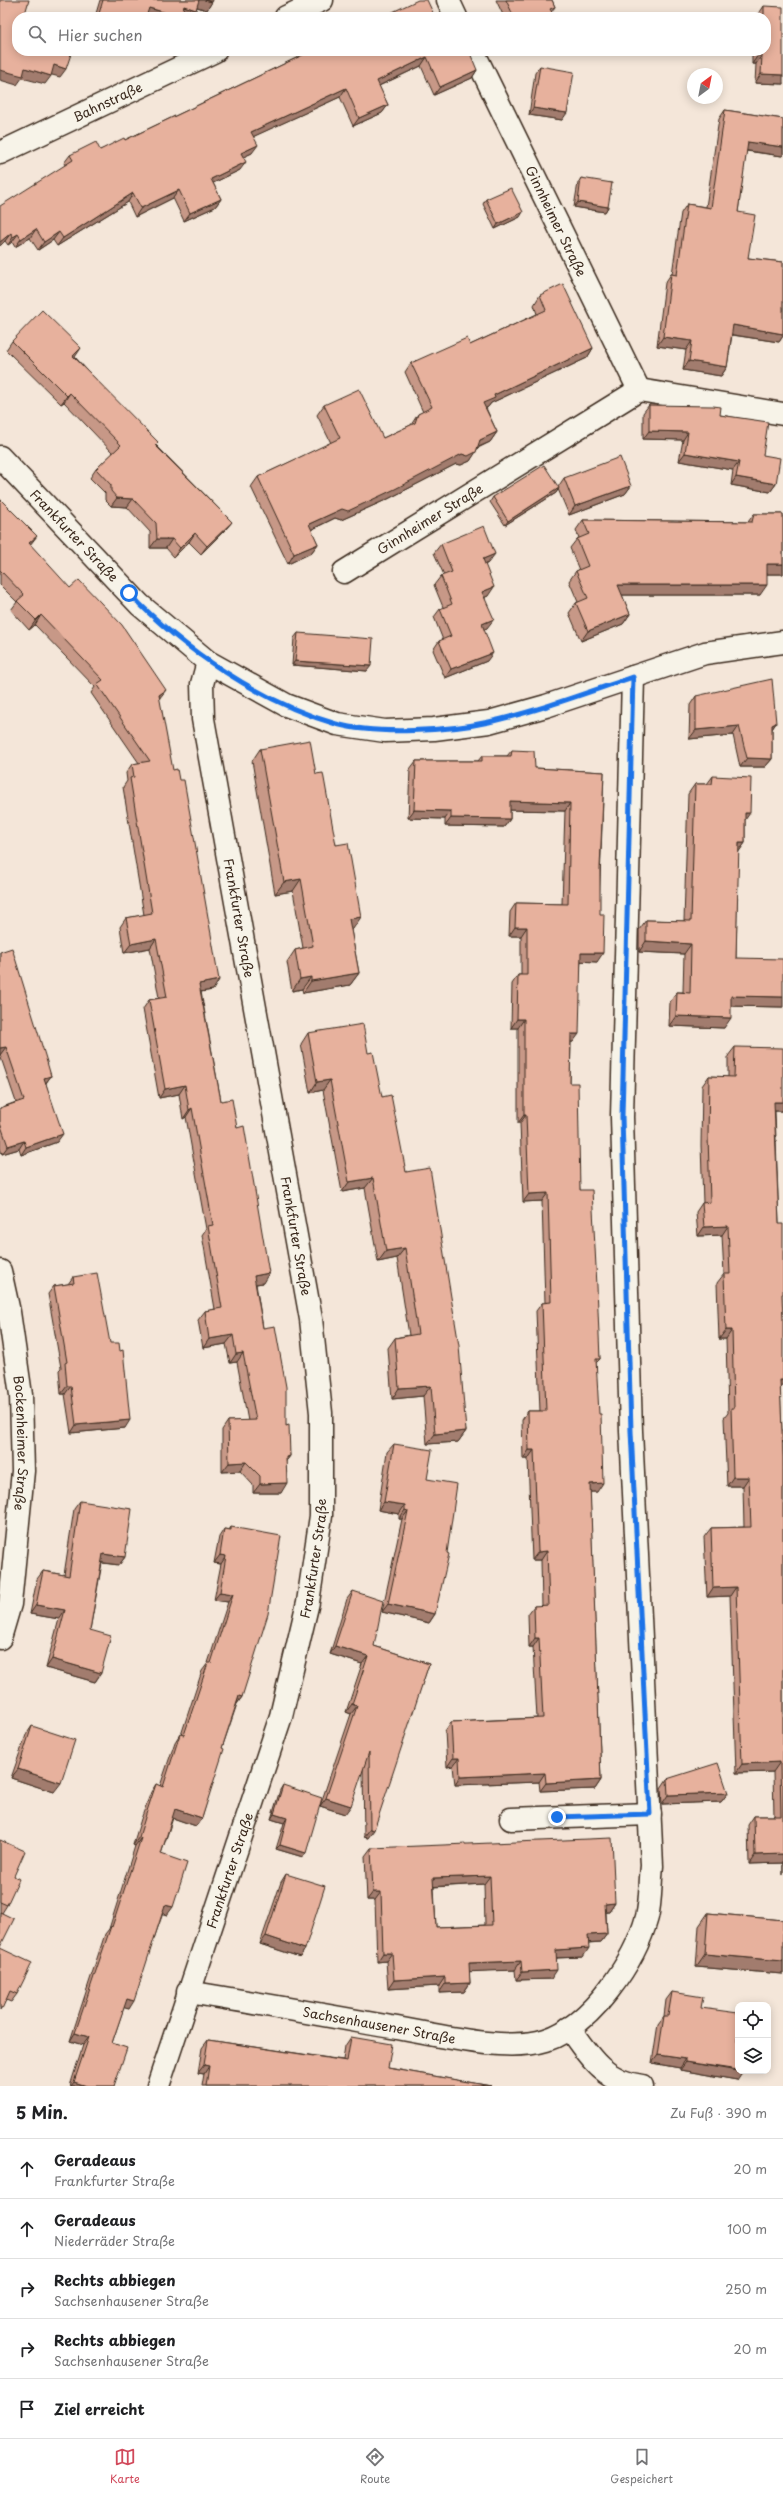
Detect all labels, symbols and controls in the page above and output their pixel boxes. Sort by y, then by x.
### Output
search box [12,12,771,56]
icon: search [26,23,48,45]
text: Hier suchen [58,23,143,46]
north arrow [687,68,723,104]
street label: Bahnstraße [69,77,145,126]
street label: Ginnheimer Straße [521,162,592,280]
street label: Ginnheimer Straße [373,479,486,558]
street label: Frankfurter Straße [26,485,123,586]
route start [120,584,138,602]
street label: Frankfurter Straße [220,857,259,979]
street label: Frankfurter Straße [277,1175,316,1297]
street label: Bockenheimer Straße [9,1374,33,1512]
street label: Frankfurter Straße [294,1498,330,1620]
route end [548,1808,566,1826]
street label: Frankfurter Straße [201,1810,257,1931]
street label: Sachsenhausener Straße [301,2002,457,2048]
map controls [735,2002,771,2074]
button: locate [735,2002,771,2038]
button: layers [735,2038,771,2074]
text: 5 Min. [16,2099,68,2125]
text: Zu Fuß · 390 m [670,2103,767,2122]
text: Geradeaus [54,2148,136,2171]
icon: ahead [16,2158,38,2180]
text: 20 m [733,2159,767,2178]
text: Frankfurter Straße [54,2171,175,2190]
text: Geradeaus [54,2208,136,2231]
icon: ahead [16,2218,38,2240]
text: 100 m [727,2219,767,2238]
text: Niederräder Straße [54,2231,175,2250]
text: Rechts abbiegen [54,2268,175,2291]
icon: right [16,2278,38,2300]
text: 250 m [725,2279,767,2298]
text: Sachsenhausener Straße [54,2291,209,2310]
text: Rechts abbiegen [54,2328,175,2351]
icon: right [16,2338,38,2360]
text: 20 m [733,2339,767,2358]
text: Sachsenhausener Straße [54,2351,209,2370]
text: Ziel erreicht [54,2397,145,2420]
icon: arrive [16,2398,38,2420]
tab: Karte [110,2446,140,2487]
tab: Route [360,2446,390,2487]
tab: Gespeichert [610,2446,673,2487]

